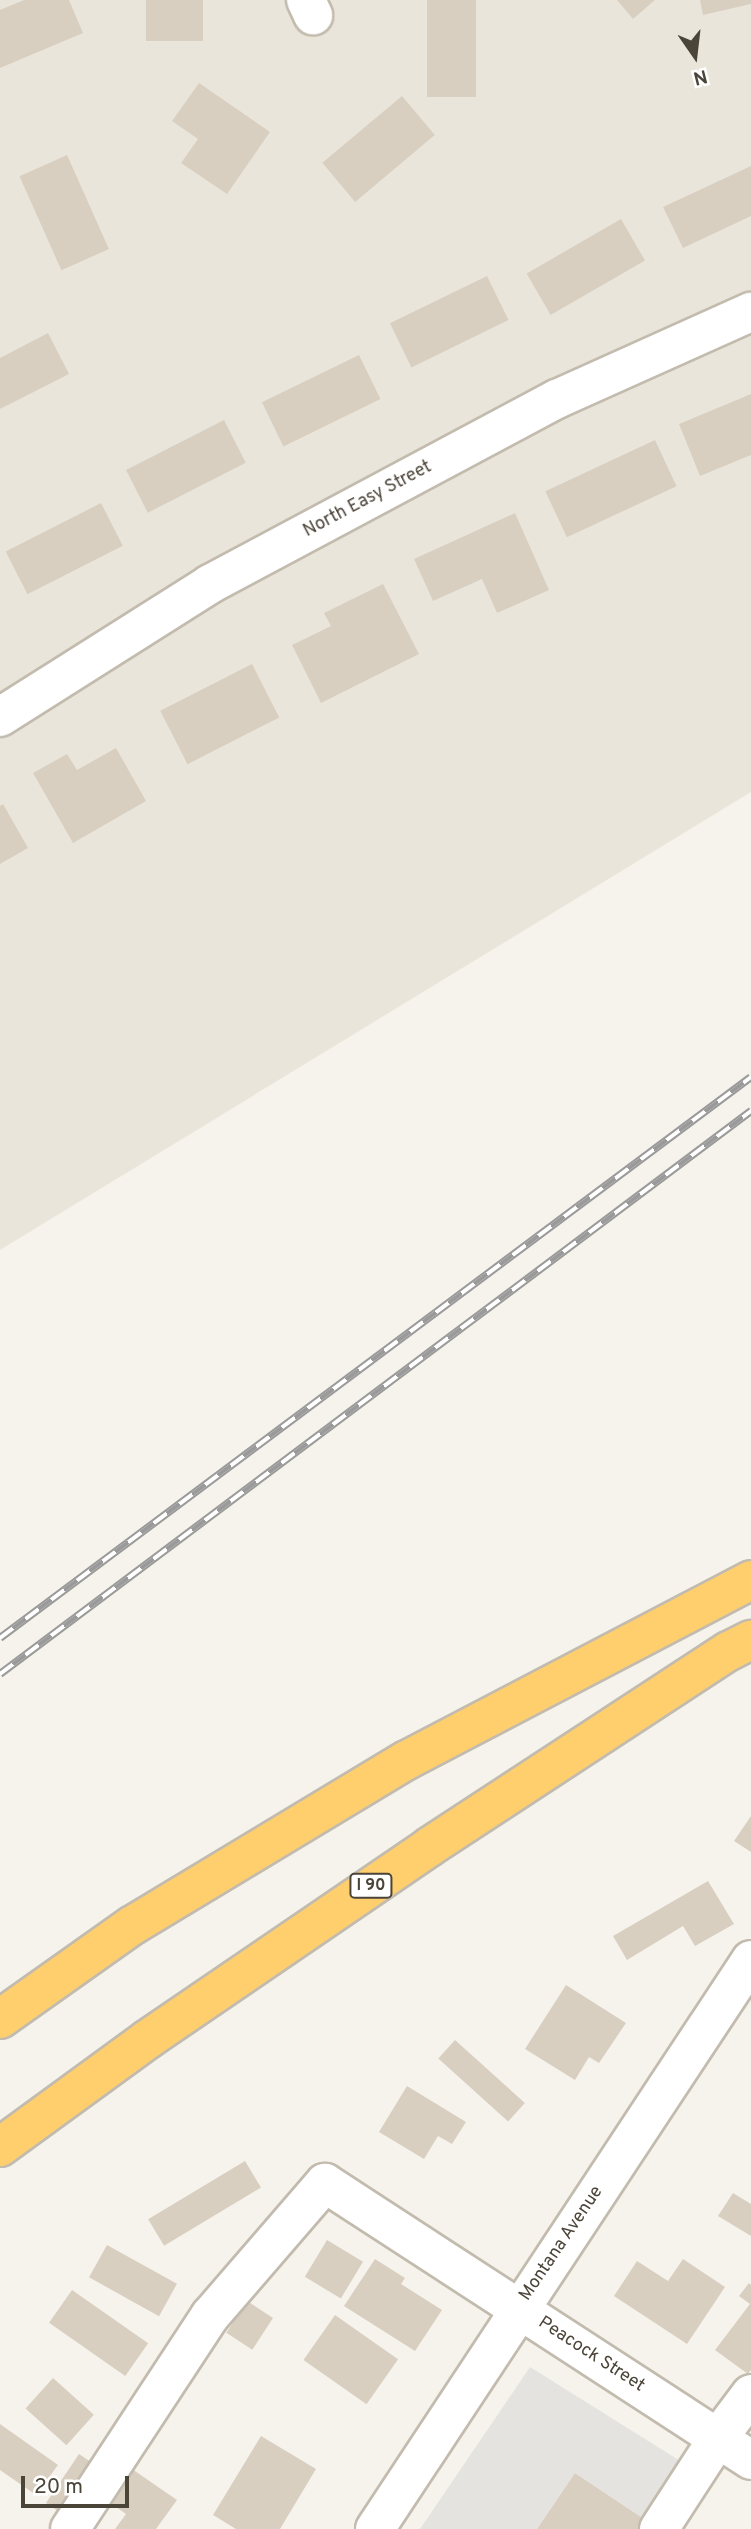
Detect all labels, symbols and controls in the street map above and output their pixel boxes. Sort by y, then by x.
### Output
north arrow [660,21,730,91]
text: N [691,63,710,90]
street label: North Easy Street [300,457,436,543]
road number: I 90 [348,1874,394,1898]
street label: Montana Avenue [515,2182,609,2306]
street label: Peacock Street [534,2313,648,2397]
scale bar [24,2462,133,2506]
text: 20 m [34,2474,83,2501]

